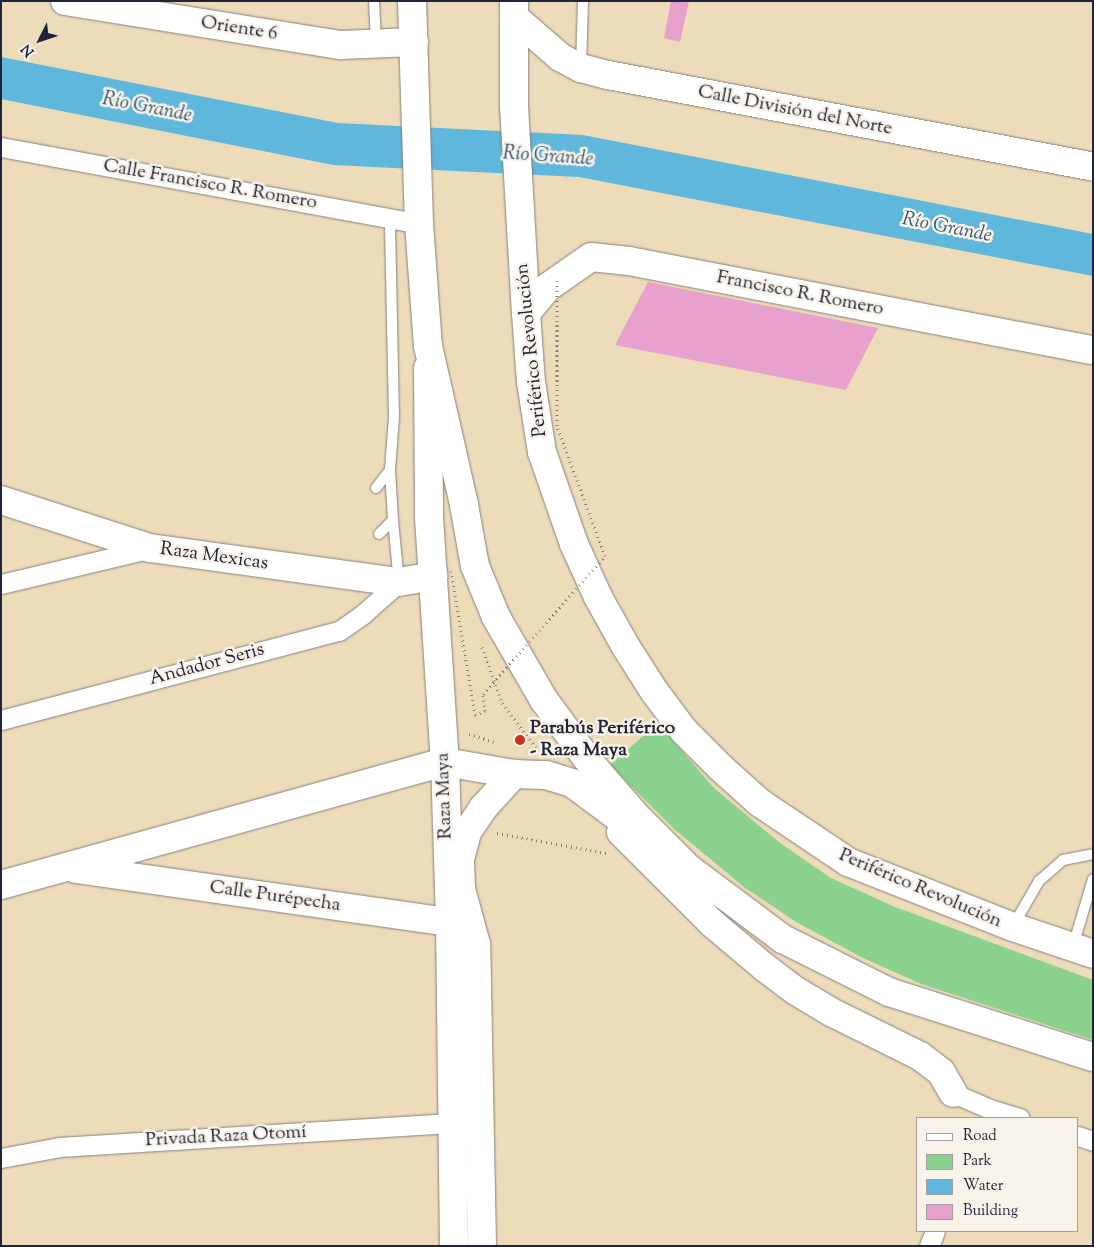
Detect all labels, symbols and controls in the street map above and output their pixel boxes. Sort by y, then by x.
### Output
street label: Oriente 6 [199,12,279,46]
north arrow [15,15,65,65]
text: N [17,39,40,61]
street label: Calle División del Norte [696,81,894,141]
water label: Río Grande [100,88,194,128]
water label: Río Grande [502,142,594,172]
street label: Calle Francisco R. Romero [101,155,319,215]
water label: Río Grande [900,208,994,248]
street label: Periférico Revolución [512,262,552,438]
street label: Francisco R. Romero [715,267,885,321]
street label: Raza Mexicas [159,538,269,576]
street label: Andador Seris [147,639,267,691]
place label: Parabús Periférico - Raza Maya [530,718,675,762]
marker: Parabús Periférico - Raza Maya [514,734,526,746]
street label: Raza Maya [432,752,458,840]
street label: Periférico Revolución [835,844,1005,934]
street label: Calle Purépecha [208,877,342,917]
legend [916,1117,1079,1232]
street label: Privada Raza Otomí [145,1121,307,1153]
text: Road [963,1126,997,1147]
text: Park [963,1151,992,1172]
text: Water [963,1176,1003,1197]
text: Building [963,1201,1018,1222]

